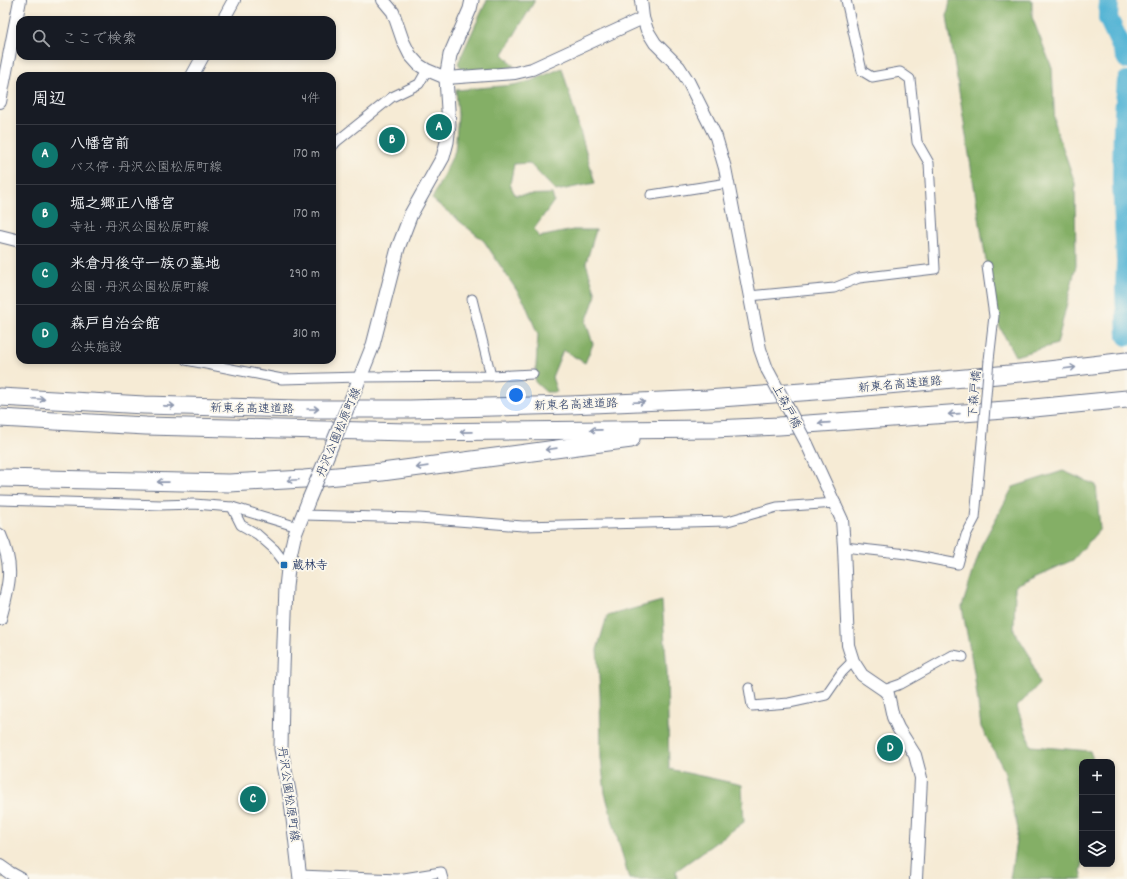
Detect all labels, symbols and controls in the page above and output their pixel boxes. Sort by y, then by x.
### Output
search box [16,16,336,60]
icon: search [30,27,52,49]
text: ここで検索 [62,29,137,51]
text: 周辺 [32,89,66,113]
text: 4件 [302,90,320,109]
pin: A [426,112,452,142]
pin: B [379,125,405,155]
text: 八幡宮前 [70,134,130,156]
text: A [41,145,49,164]
text: 170 m [293,145,320,164]
text: バス停 · 丹沢公園松原町線 [70,159,222,178]
text: 堀之郷正八幡宮 [70,194,175,216]
text: B [42,205,48,224]
text: 170 m [293,205,320,224]
text: 寺社 · 丹沢公園松原町線 [70,219,209,238]
text: 米倉丹後守一族の墓地 [70,254,220,276]
text: C [42,265,48,284]
text: 290 m [289,265,320,284]
text: 公園 · 丹沢公園松原町線 [70,279,209,298]
text: 森戸自治会館 [70,314,160,336]
text: D [42,325,48,344]
text: 310 m [292,325,320,344]
text: 公共施設 [70,339,122,358]
one-way arrow [1063,364,1076,372]
street label: 下森戸橋 [965,369,986,419]
street label: 新東名高速道路 [858,373,943,398]
street label: 上森戸橋 [767,382,804,432]
street label: 丹沢公園松原町線 [313,385,366,480]
your location [506,385,526,405]
one-way arrow [32,395,45,403]
street label: 新東名高速道路 [534,396,618,415]
one-way arrow [632,398,645,406]
street label: 新東名高速道路 [210,400,294,419]
one-way arrow [162,402,175,410]
one-way arrow [306,405,319,413]
one-way arrow [948,410,961,417]
one-way arrow [818,420,831,427]
one-way arrow [590,426,603,434]
one-way arrow [460,428,473,435]
one-way arrow [545,445,558,453]
one-way arrow [416,463,429,471]
one-way arrow [287,476,300,483]
one-way arrow [157,478,170,485]
place label: 蔵林寺 [292,558,328,575]
marker: 蔵林寺 [279,560,289,570]
pin: D [877,733,903,763]
street label: 丹沢公園松原町線 [272,745,303,843]
map controls [1079,759,1115,867]
button: + [1079,759,1115,795]
pin: C [240,784,266,814]
button: − [1079,795,1115,831]
button: layers [1079,831,1115,867]

